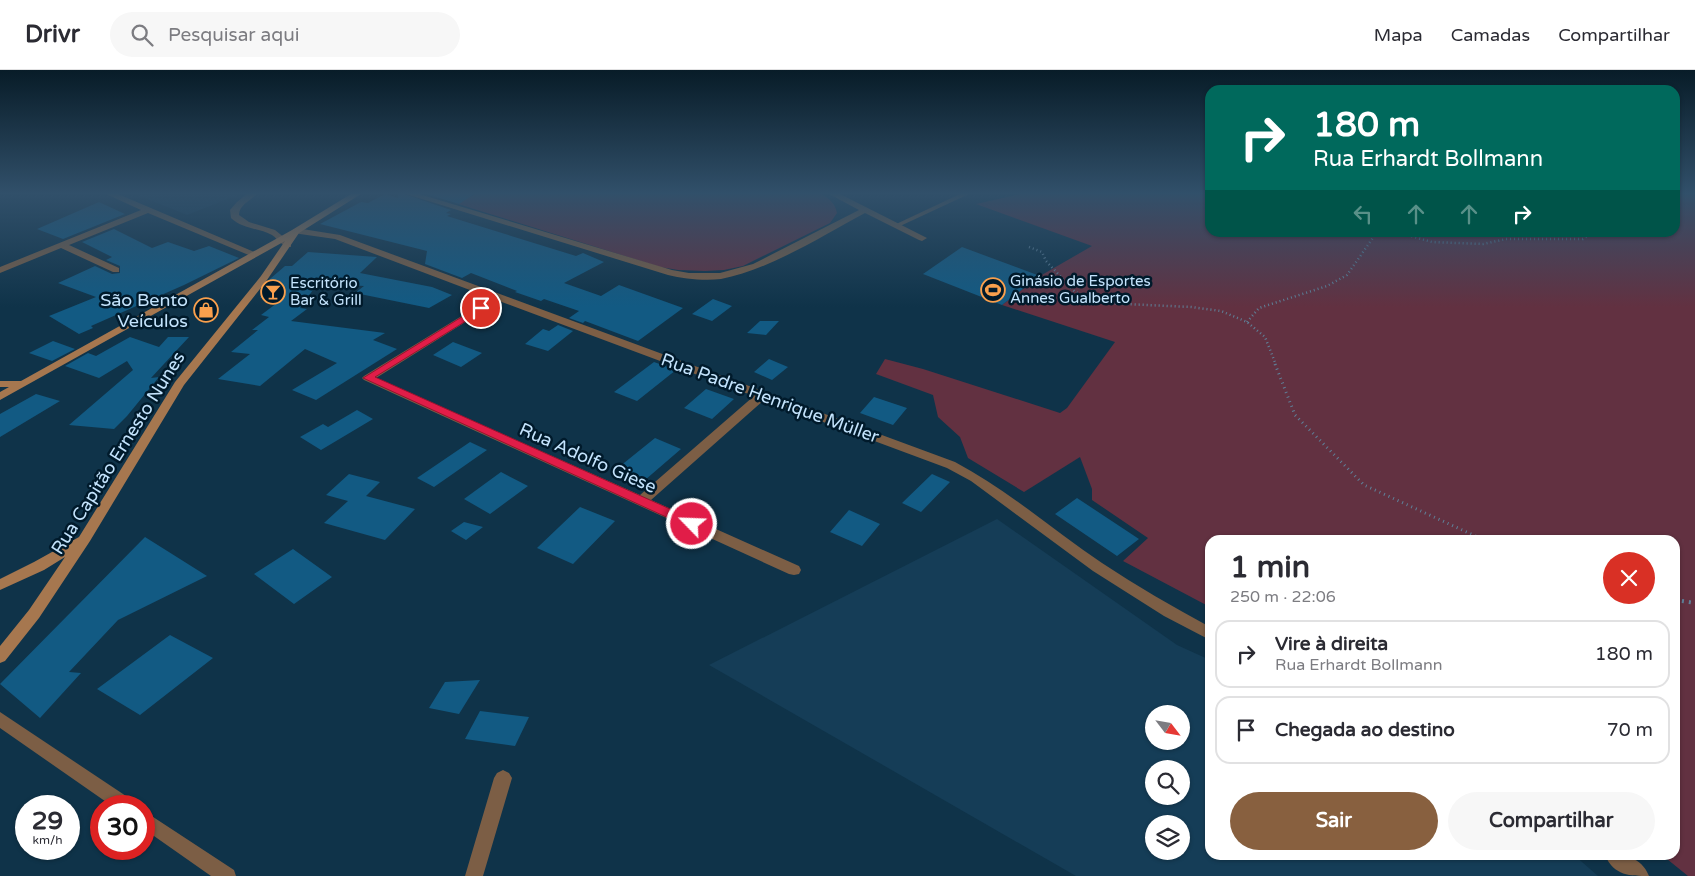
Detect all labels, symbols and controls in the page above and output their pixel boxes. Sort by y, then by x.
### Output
search box [110,12,460,57]
text: Drivr [25,20,80,49]
icon: search [128,21,156,49]
text: Pesquisar aqui [168,24,300,46]
text: Mapa [1374,24,1423,46]
text: Camadas [1451,24,1530,46]
text: Compartilhar [1558,24,1670,46]
text: 180 m [1313,104,1420,146]
icon: right [1230,105,1295,170]
text: Rua Erhardt Bollmann [1313,146,1543,172]
icon: left [1349,200,1377,228]
icon: ahead [1402,200,1430,228]
icon: ahead [1455,200,1483,228]
icon: right [1508,200,1536,228]
place label: Ginásio de Esportes Annes Gualberto [1010,272,1151,307]
place label: Escritório Bar & Grill [290,274,362,309]
sports icon: Ginásio de Esportes Annes Gualberto [980,277,1006,303]
bar icon: Escritório Bar & Grill [260,279,286,305]
pin [460,287,502,329]
place label: São Bento Veículos [100,289,188,332]
icon: arrive [467,294,495,322]
shop icon: São Bento Veículos [193,297,219,323]
street label: Rua Capitão Ernesto Nunes [46,348,190,558]
street label: Rua Padre Henrique Müller [658,348,882,448]
street label: Rua Adolfo Giese [516,418,660,498]
position arrow [665,497,717,549]
text: 1 min [1230,549,1310,586]
button: close [1603,552,1655,604]
text: 250 m · 22:06 [1230,587,1336,607]
text: Vire à direita [1275,633,1388,655]
icon: right [1232,640,1260,668]
text: 180 m [1595,643,1653,665]
text: Rua Erhardt Bollmann [1275,655,1442,675]
north arrow [1145,705,1190,750]
map controls [1145,705,1190,860]
icon: arrive [1232,716,1260,744]
text: Chegada ao destino [1275,719,1455,741]
text: 70 m [1607,719,1653,741]
button: search [1145,760,1190,805]
button: Sair [1230,792,1438,850]
button: Compartilhar [1448,792,1655,850]
speed limit sign: 30 [90,795,155,860]
text: 29 [32,806,63,836]
button: layers [1145,815,1190,860]
text: km/h [32,833,63,847]

